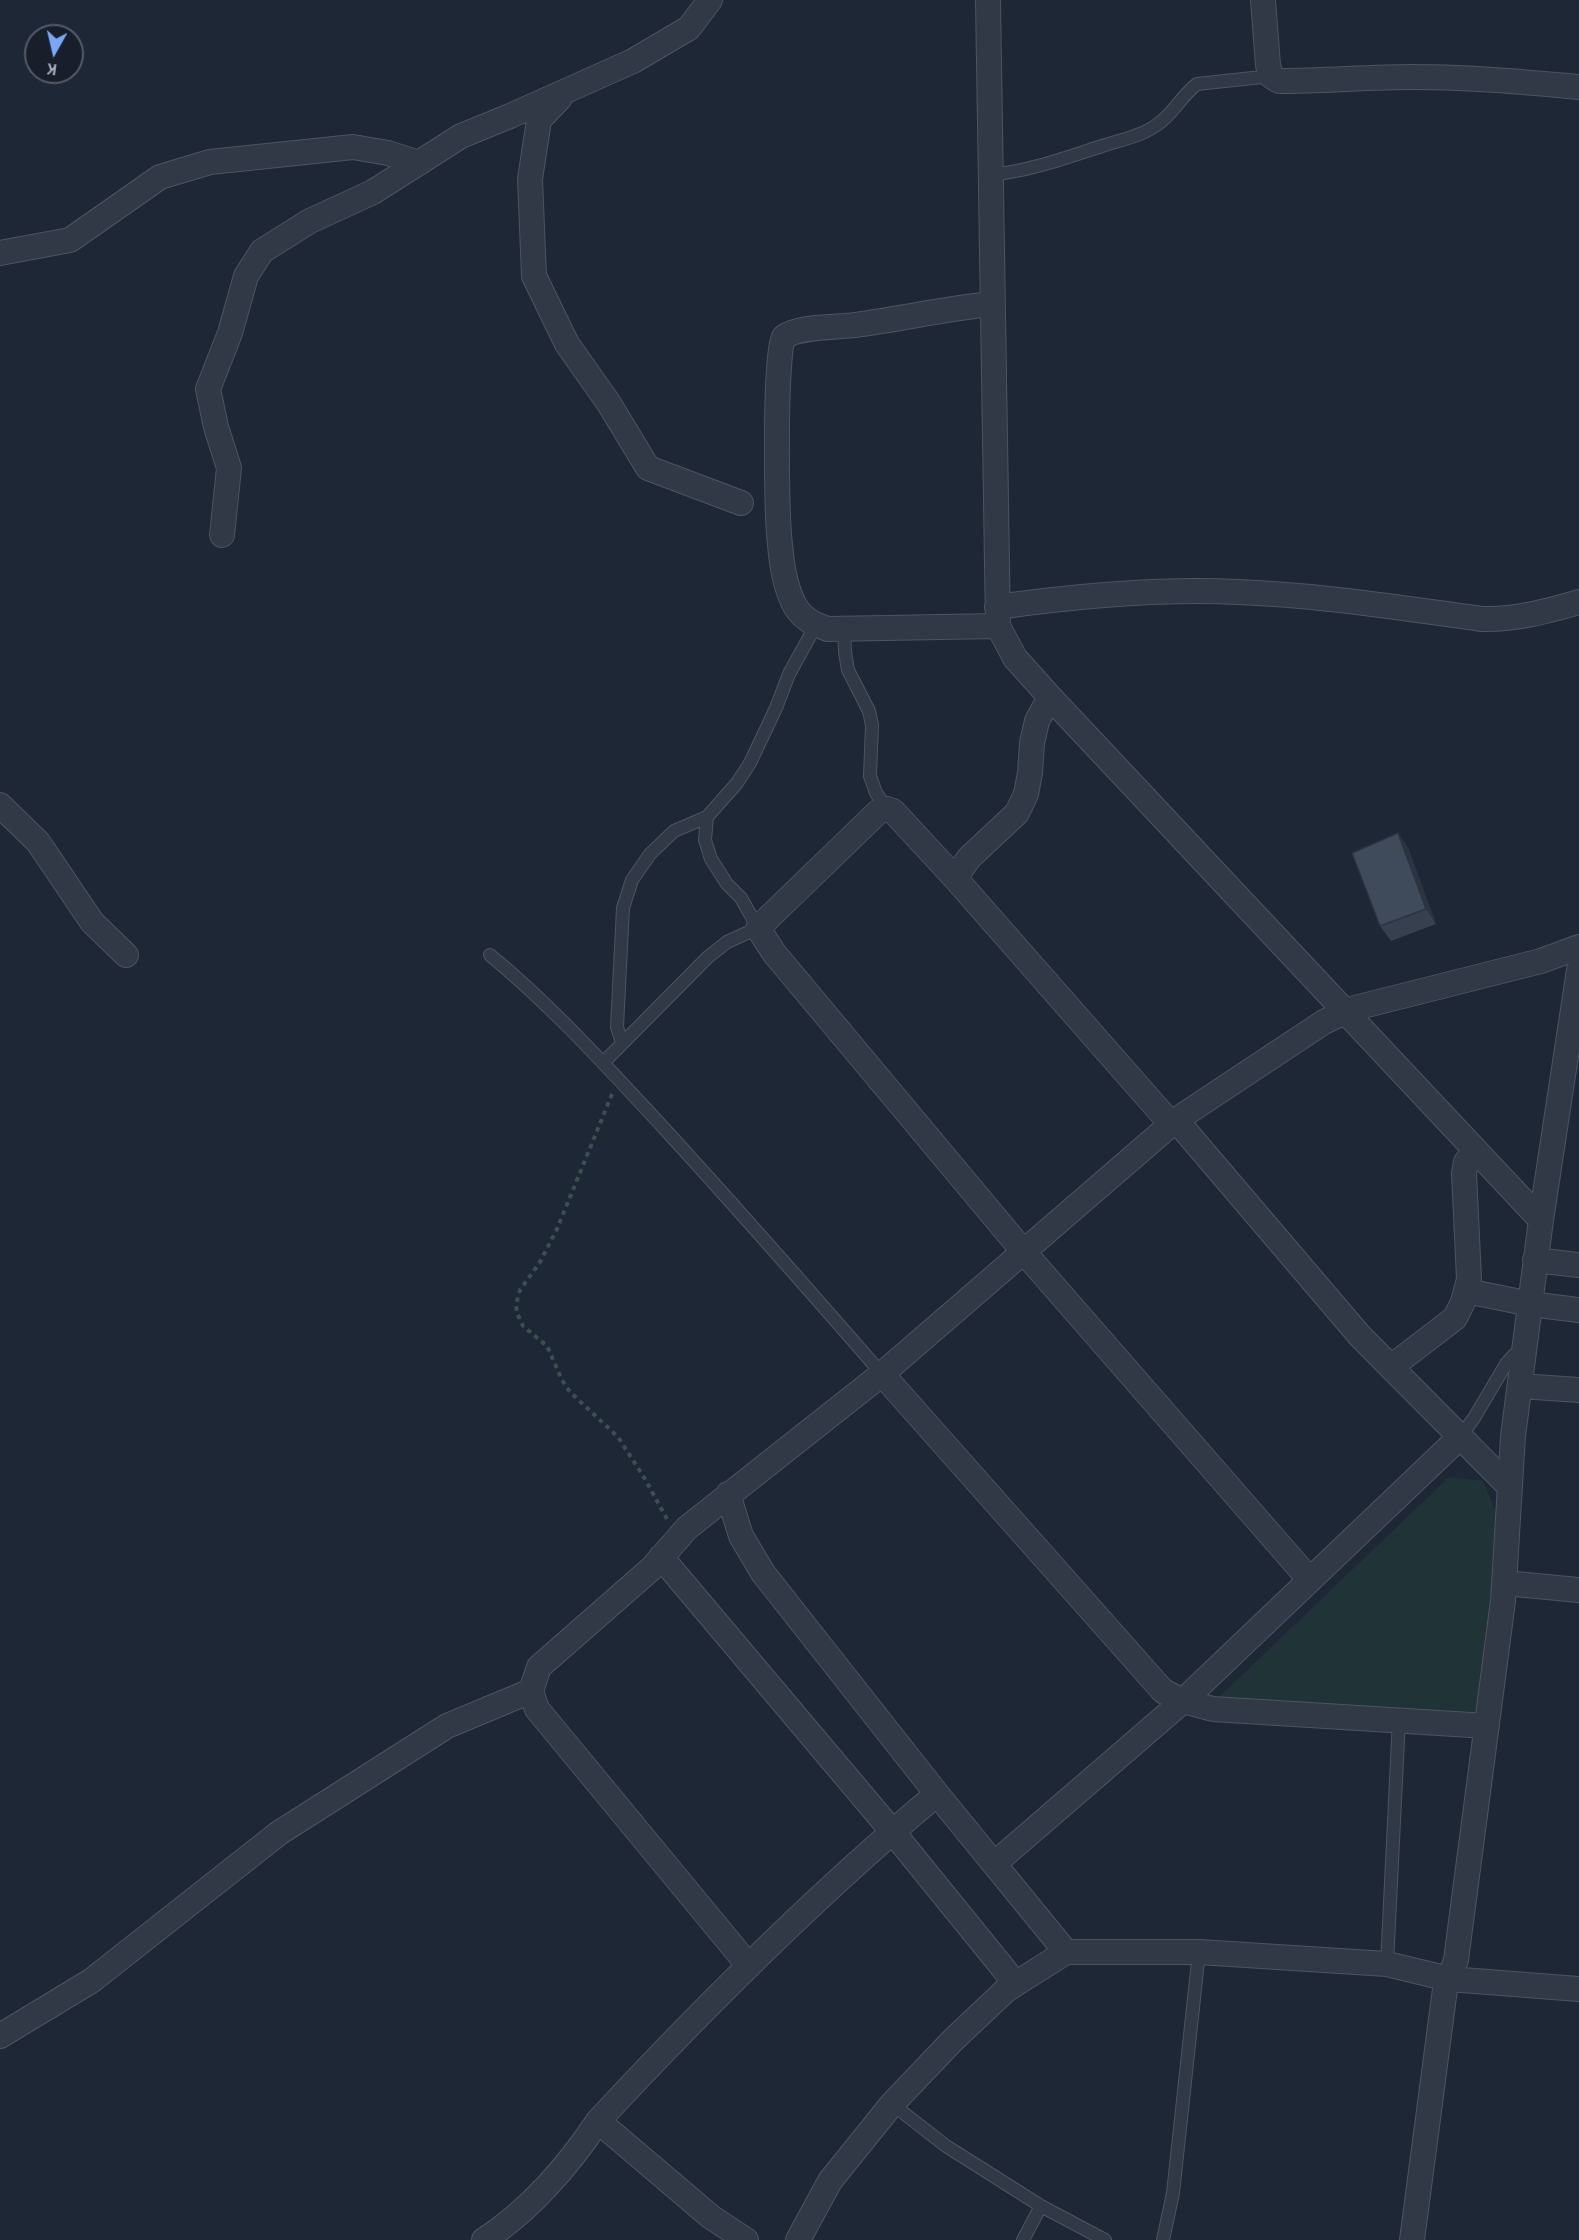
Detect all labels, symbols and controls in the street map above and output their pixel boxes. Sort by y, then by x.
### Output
north arrow [24,24,84,84]
text: K [46,58,58,81]

